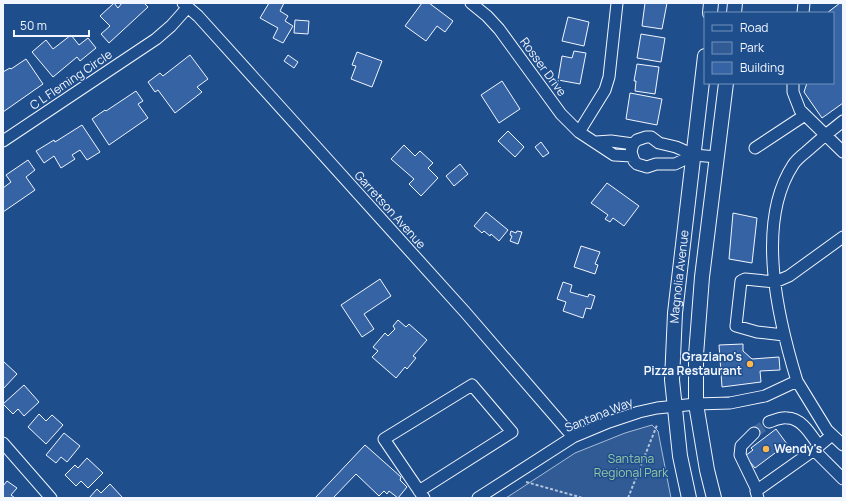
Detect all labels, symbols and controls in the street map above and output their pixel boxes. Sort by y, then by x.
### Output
scale bar [14,12,89,38]
legend [704,12,834,84]
text: 50 m [20,17,47,34]
text: Road [740,19,768,36]
street label: Rosser Drive [516,34,571,100]
text: Park [740,39,765,56]
street label: C L Fleming Circle [26,46,115,113]
text: Building [740,59,784,76]
street label: Garretson Avenue [351,167,430,252]
street label: Magnolia Avenue [666,229,693,324]
place label: Graziano's Pizza Restaurant [644,348,743,379]
marker: Graziano's Pizza Restaurant [745,359,755,369]
street label: Santana Way [562,393,636,436]
place label: Wendy's [774,440,823,457]
marker: Wendy's [761,444,771,454]
park label: Santana Regional Park [594,450,669,481]

